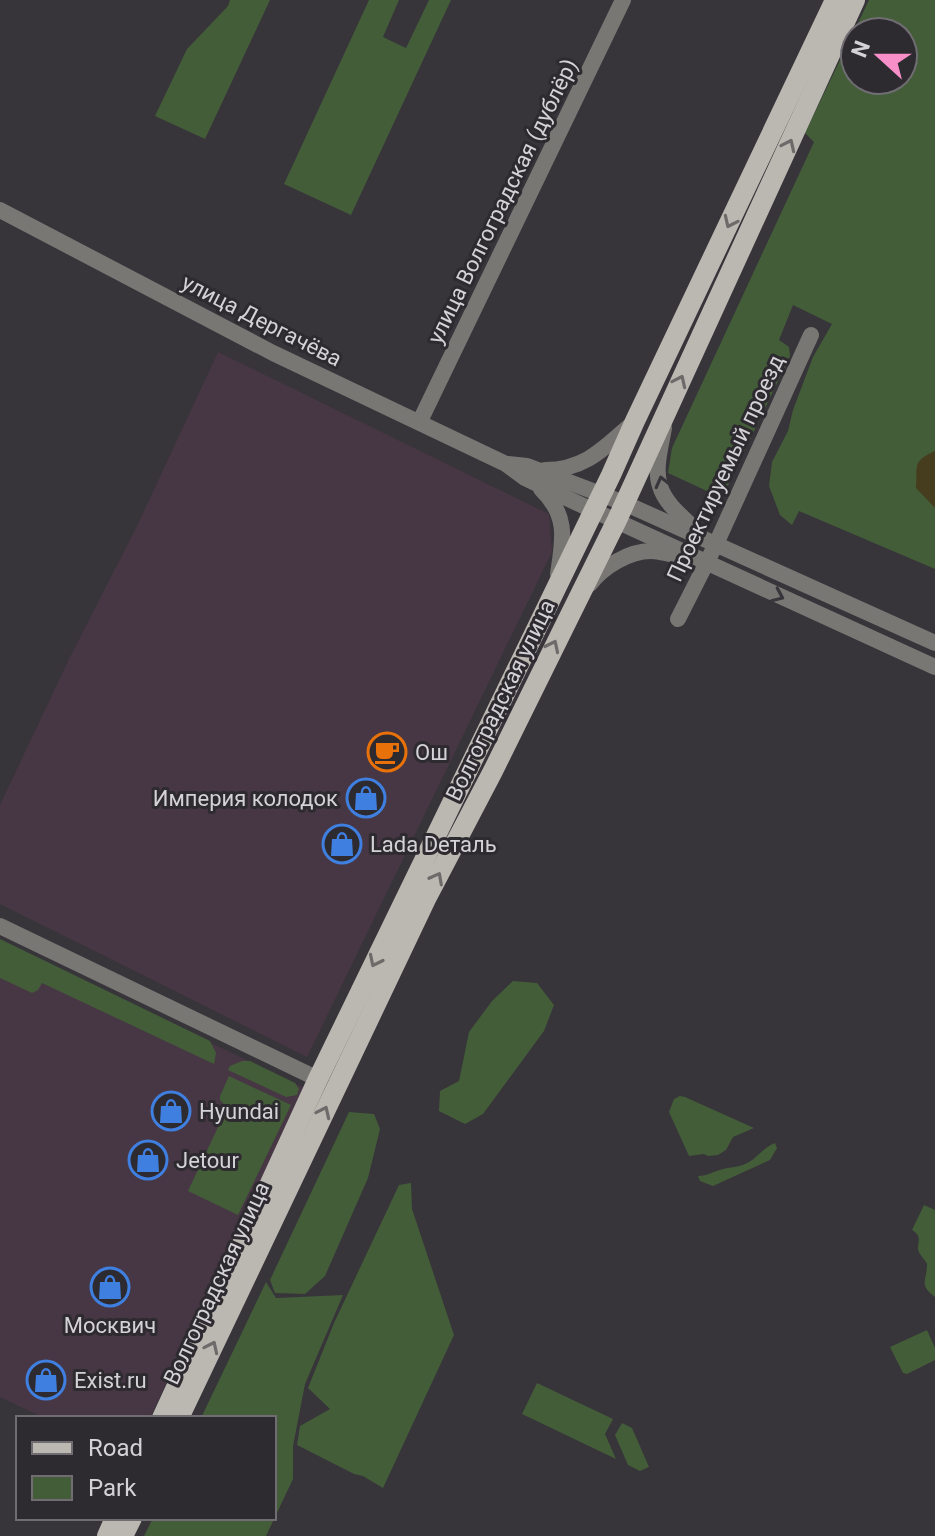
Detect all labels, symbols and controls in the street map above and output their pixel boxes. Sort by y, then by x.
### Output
north arrow [839,16,919,96]
text: N [846,37,875,61]
street label: улица Волгоградская (дублёр) [422,55,583,348]
one-way arrow [779,139,795,153]
one-way arrow [724,214,740,228]
street label: улица Дергачёва [178,269,346,371]
street label: Проектируемый проезд [662,351,789,585]
one-way arrow [670,375,686,389]
one-way arrow [654,475,671,489]
one-way arrow [769,586,784,602]
street label: Волгоградская улица [441,596,560,805]
one-way arrow [544,640,559,655]
cafe icon: Ош [366,731,408,773]
place label: Ош [415,740,448,765]
shop icon: Империя колодок [345,777,387,819]
place label: Империя колодок [153,786,338,811]
shop icon: Lada Dеталь [321,823,363,865]
place label: Lada Dеталь [370,832,497,857]
one-way arrow [427,872,442,887]
one-way arrow [369,953,385,968]
shop icon: Hyundai [150,1090,192,1132]
place label: Hyundai [199,1099,279,1124]
one-way arrow [314,1106,330,1121]
shop icon: Jetour [127,1139,169,1181]
place label: Jetour [176,1148,239,1173]
street label: Волгоградская улица [159,1178,274,1388]
shop icon: Москвич [89,1266,131,1308]
place label: Москвич [64,1313,156,1338]
one-way arrow [202,1341,218,1356]
shop icon: Exist.ru [25,1359,67,1401]
place label: Exist.ru [74,1368,147,1393]
legend [16,1416,276,1520]
text: Road [88,1434,143,1462]
text: Park [88,1474,137,1502]

